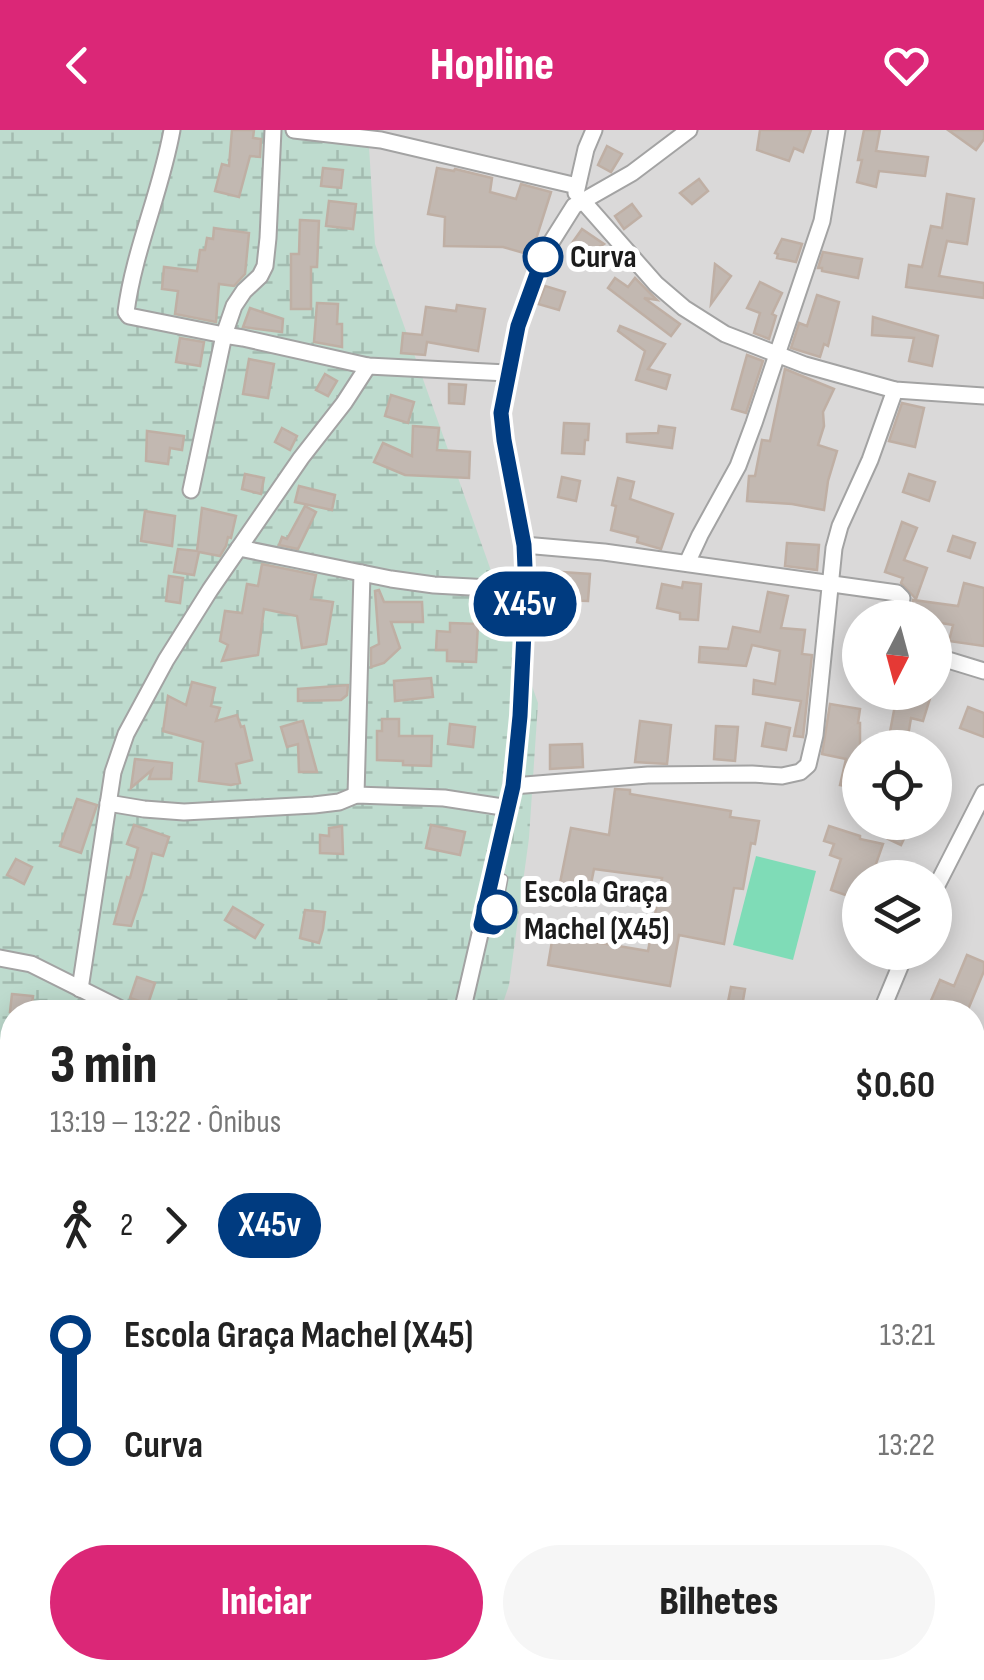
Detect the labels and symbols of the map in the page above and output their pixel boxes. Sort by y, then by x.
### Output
marker: Curva [524,238,562,276]
place label: Curva [570,238,637,277]
line badge: X45v [455,572,595,636]
north arrow [842,600,952,710]
place label: Escola Graça Machel (X45) [524,873,669,949]
marker: Escola Graça Machel (X45) [478,891,516,929]

